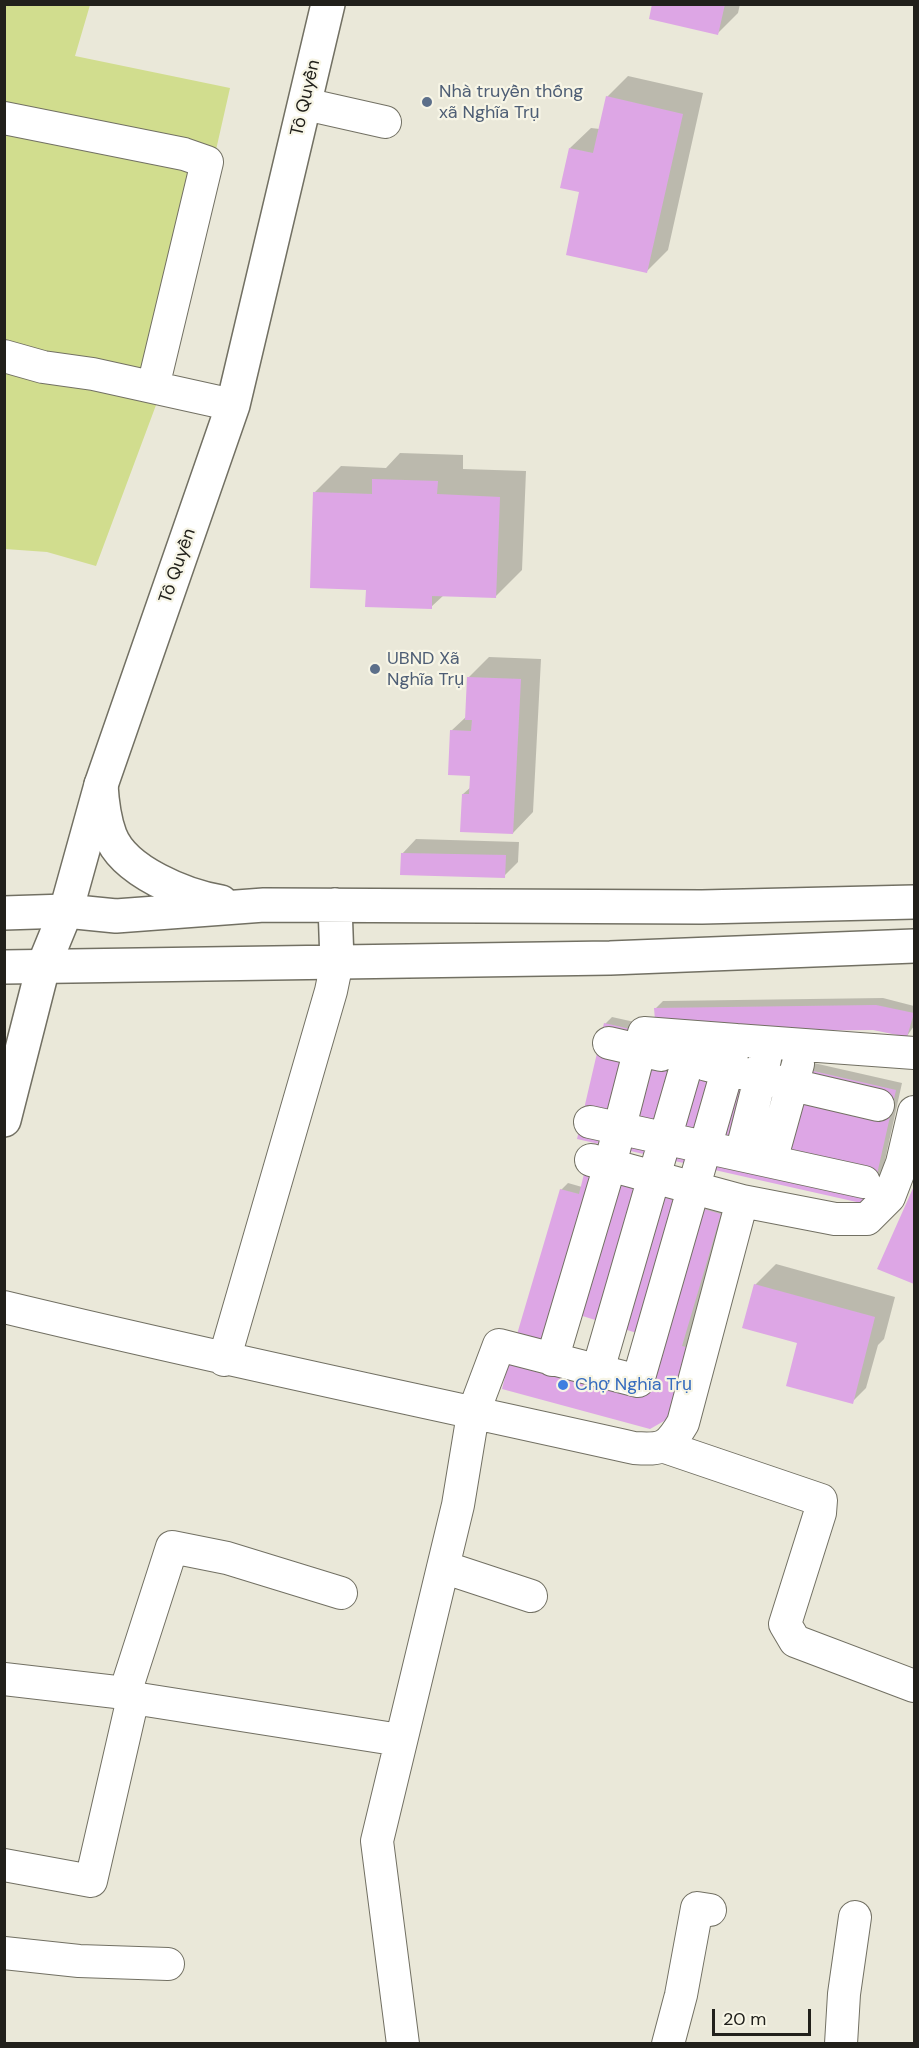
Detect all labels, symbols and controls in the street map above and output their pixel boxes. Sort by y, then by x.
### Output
street label: Tô Quyền [287,58,325,138]
place label: Nhà truyền thống xã Nghĩa Trụ [439,81,583,124]
marker: Nhà truyền thống xã Nghĩa Trụ [420,95,434,109]
street label: Tô Quyền [155,526,201,606]
place label: UBND Xã Nghĩa Trụ [387,648,464,690]
marker: UBND Xã Nghĩa Trụ [368,662,382,676]
place label: Chợ Nghĩa Trụ [575,1374,692,1396]
marker: Chợ Nghĩa Trụ [556,1378,570,1392]
scale bar [715,1997,814,2035]
text: 20 m [723,2007,766,2031]

